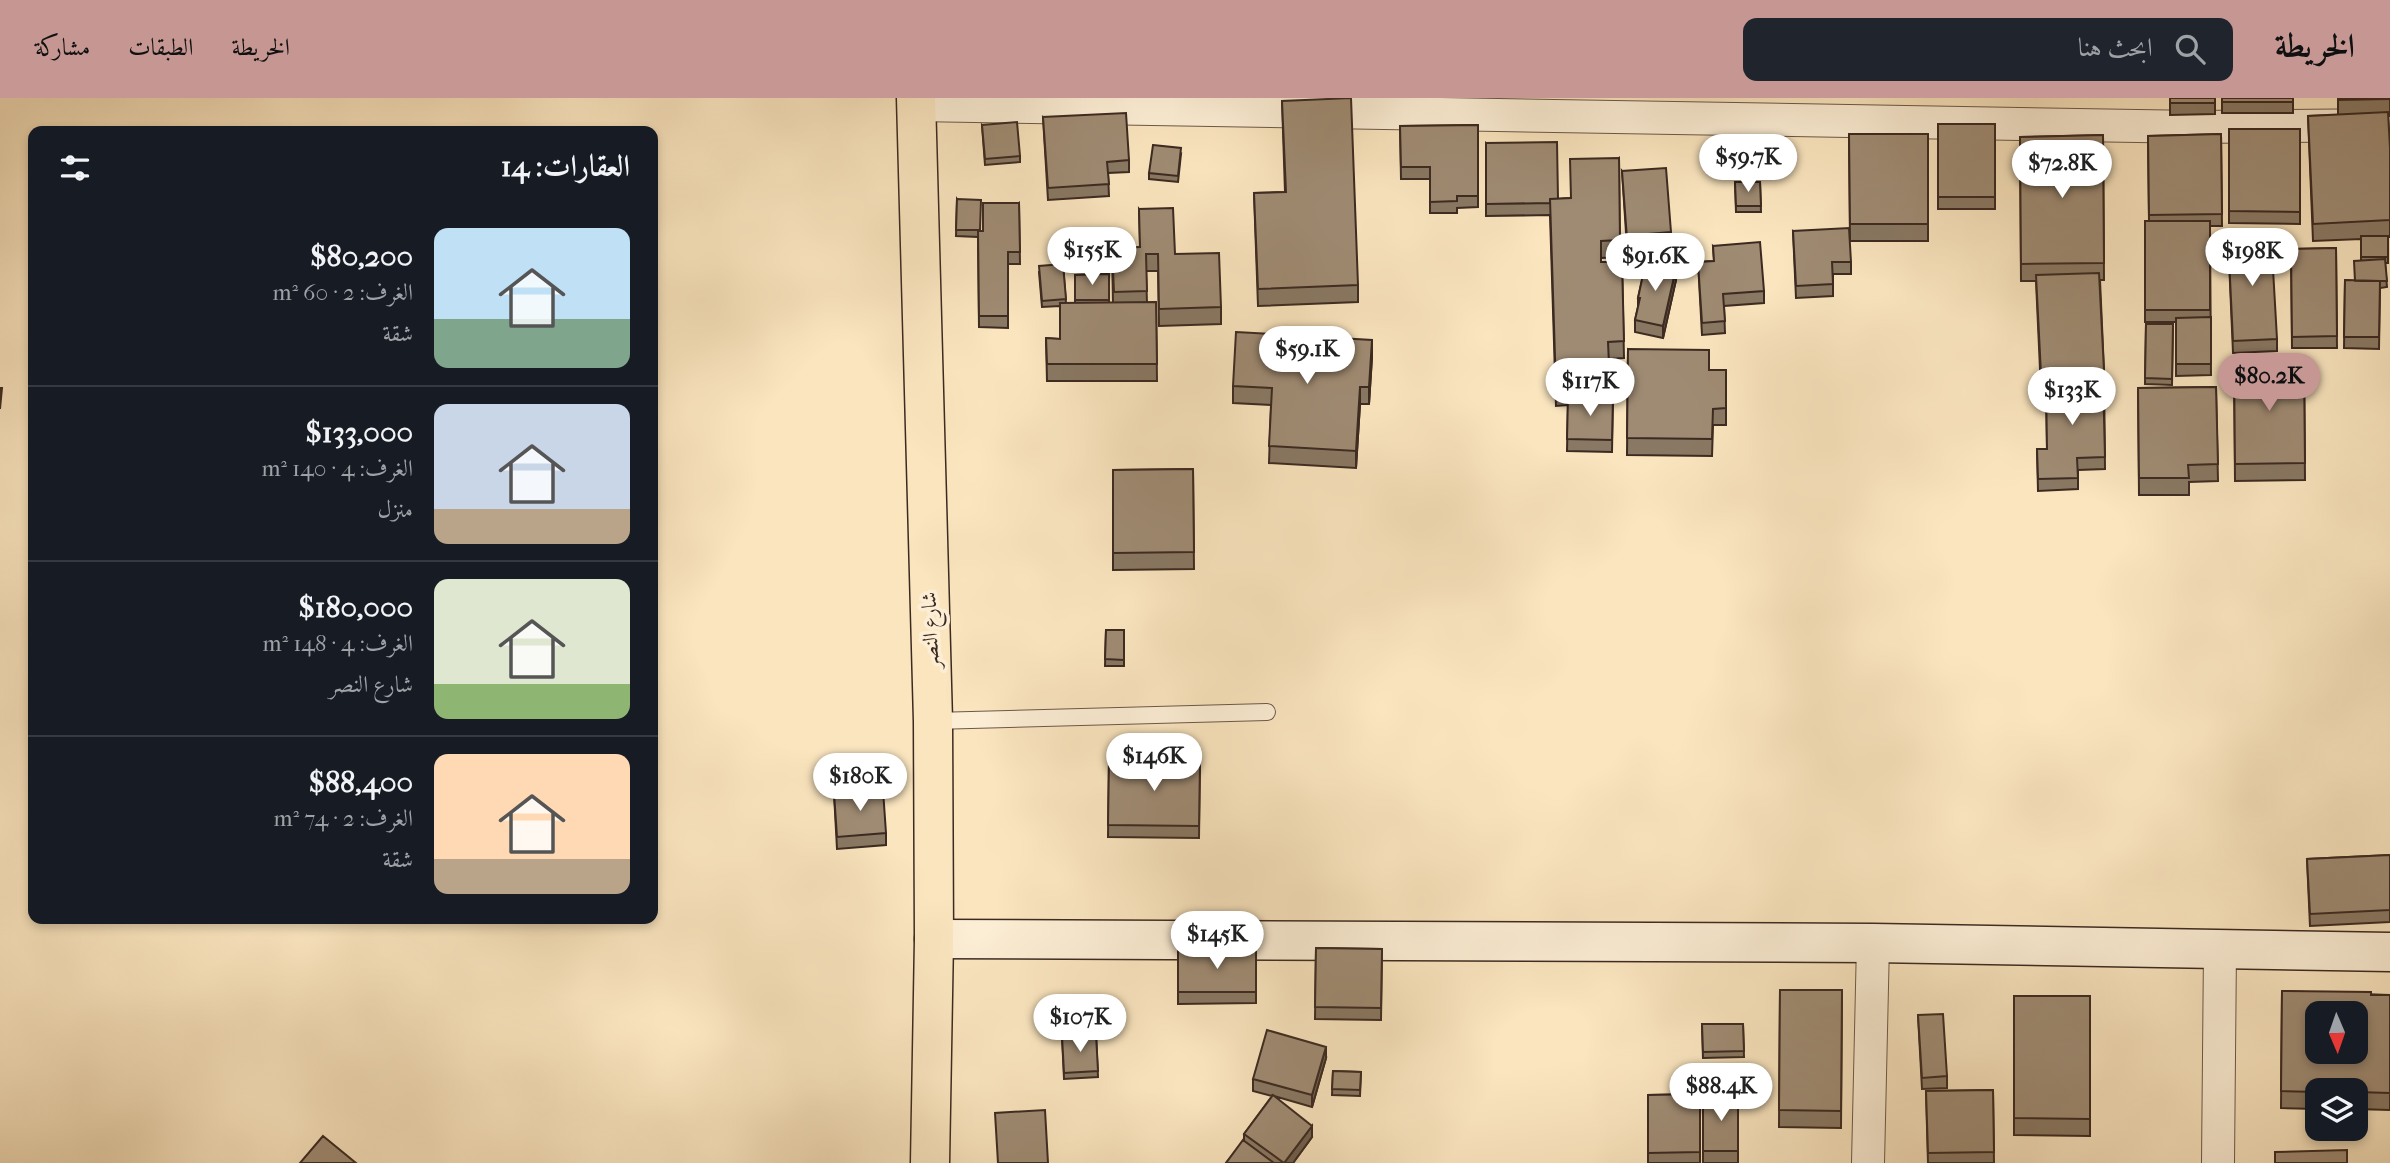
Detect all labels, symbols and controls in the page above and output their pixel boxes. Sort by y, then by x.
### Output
search box [1743,18,2233,81]
text: الخريطة [2275,27,2355,66]
icon: search [2171,30,2209,68]
text: ابحث هنا [2078,32,2153,63]
text: مشاركة [35,33,90,61]
text: الطبقات [128,33,194,61]
text: الخريطة [232,33,290,61]
pin: $59.7K [1691,134,1805,194]
pin: $72.8K [2005,140,2119,200]
text: $59.7K [1715,143,1781,170]
icon: filters [56,149,94,187]
text: العقارات: 14 [501,149,630,184]
text: $72.8K [2028,149,2096,176]
pin: $155K [1043,228,1141,287]
pin: $198K [2203,228,2301,288]
pin: $91.6K [1598,234,1712,293]
text: $155K [1063,236,1121,263]
text: $198K [2221,237,2283,264]
text: $80,200 [310,239,413,274]
text: $91.6K [1622,242,1688,269]
icon: home [490,256,574,340]
text: الغرف: 2 · 60 m² [273,279,413,306]
text: شقة [383,320,413,347]
pin: $59.1K [1250,327,1364,386]
text: $59.1K [1275,335,1339,362]
pin: $80.2K [2212,354,2326,413]
pin: $117K [1541,358,1639,418]
text: $80.2K [2234,362,2304,389]
text: $117K [1562,367,1618,394]
pin: $133K [2023,368,2121,427]
text: $133K [2044,376,2100,403]
text: $133,000 [305,415,413,450]
icon: home [490,432,574,516]
text: الغرف: 4 · 140 m² [261,455,413,482]
text: منزل [378,496,413,523]
text: $180,000 [298,590,413,625]
street label: شارع النصر [917,591,949,671]
icon: home [490,607,574,691]
text: الغرف: 4 · 148 m² [263,630,413,657]
text: شارع النصر [329,671,413,698]
pin: $146K [1105,734,1203,793]
text: $146K [1122,742,1186,769]
pin: $180K [811,754,909,813]
text: $180K [829,762,891,789]
text: $88,400 [309,765,413,800]
icon: home [490,782,574,866]
text: الغرف: 2 · 74 m² [274,805,413,832]
text: شقة [383,846,413,873]
pin: $145K [1168,912,1266,971]
text: $145K [1187,920,1247,947]
pin: $107K [1031,995,1129,1054]
north arrow [2305,1001,2368,1064]
map controls [2305,1001,2368,1141]
text: $107K [1049,1003,1111,1030]
pin: $88.4K [1664,1063,1778,1123]
text: $88.4K [1685,1072,1757,1099]
button: layers [2305,1078,2368,1141]

